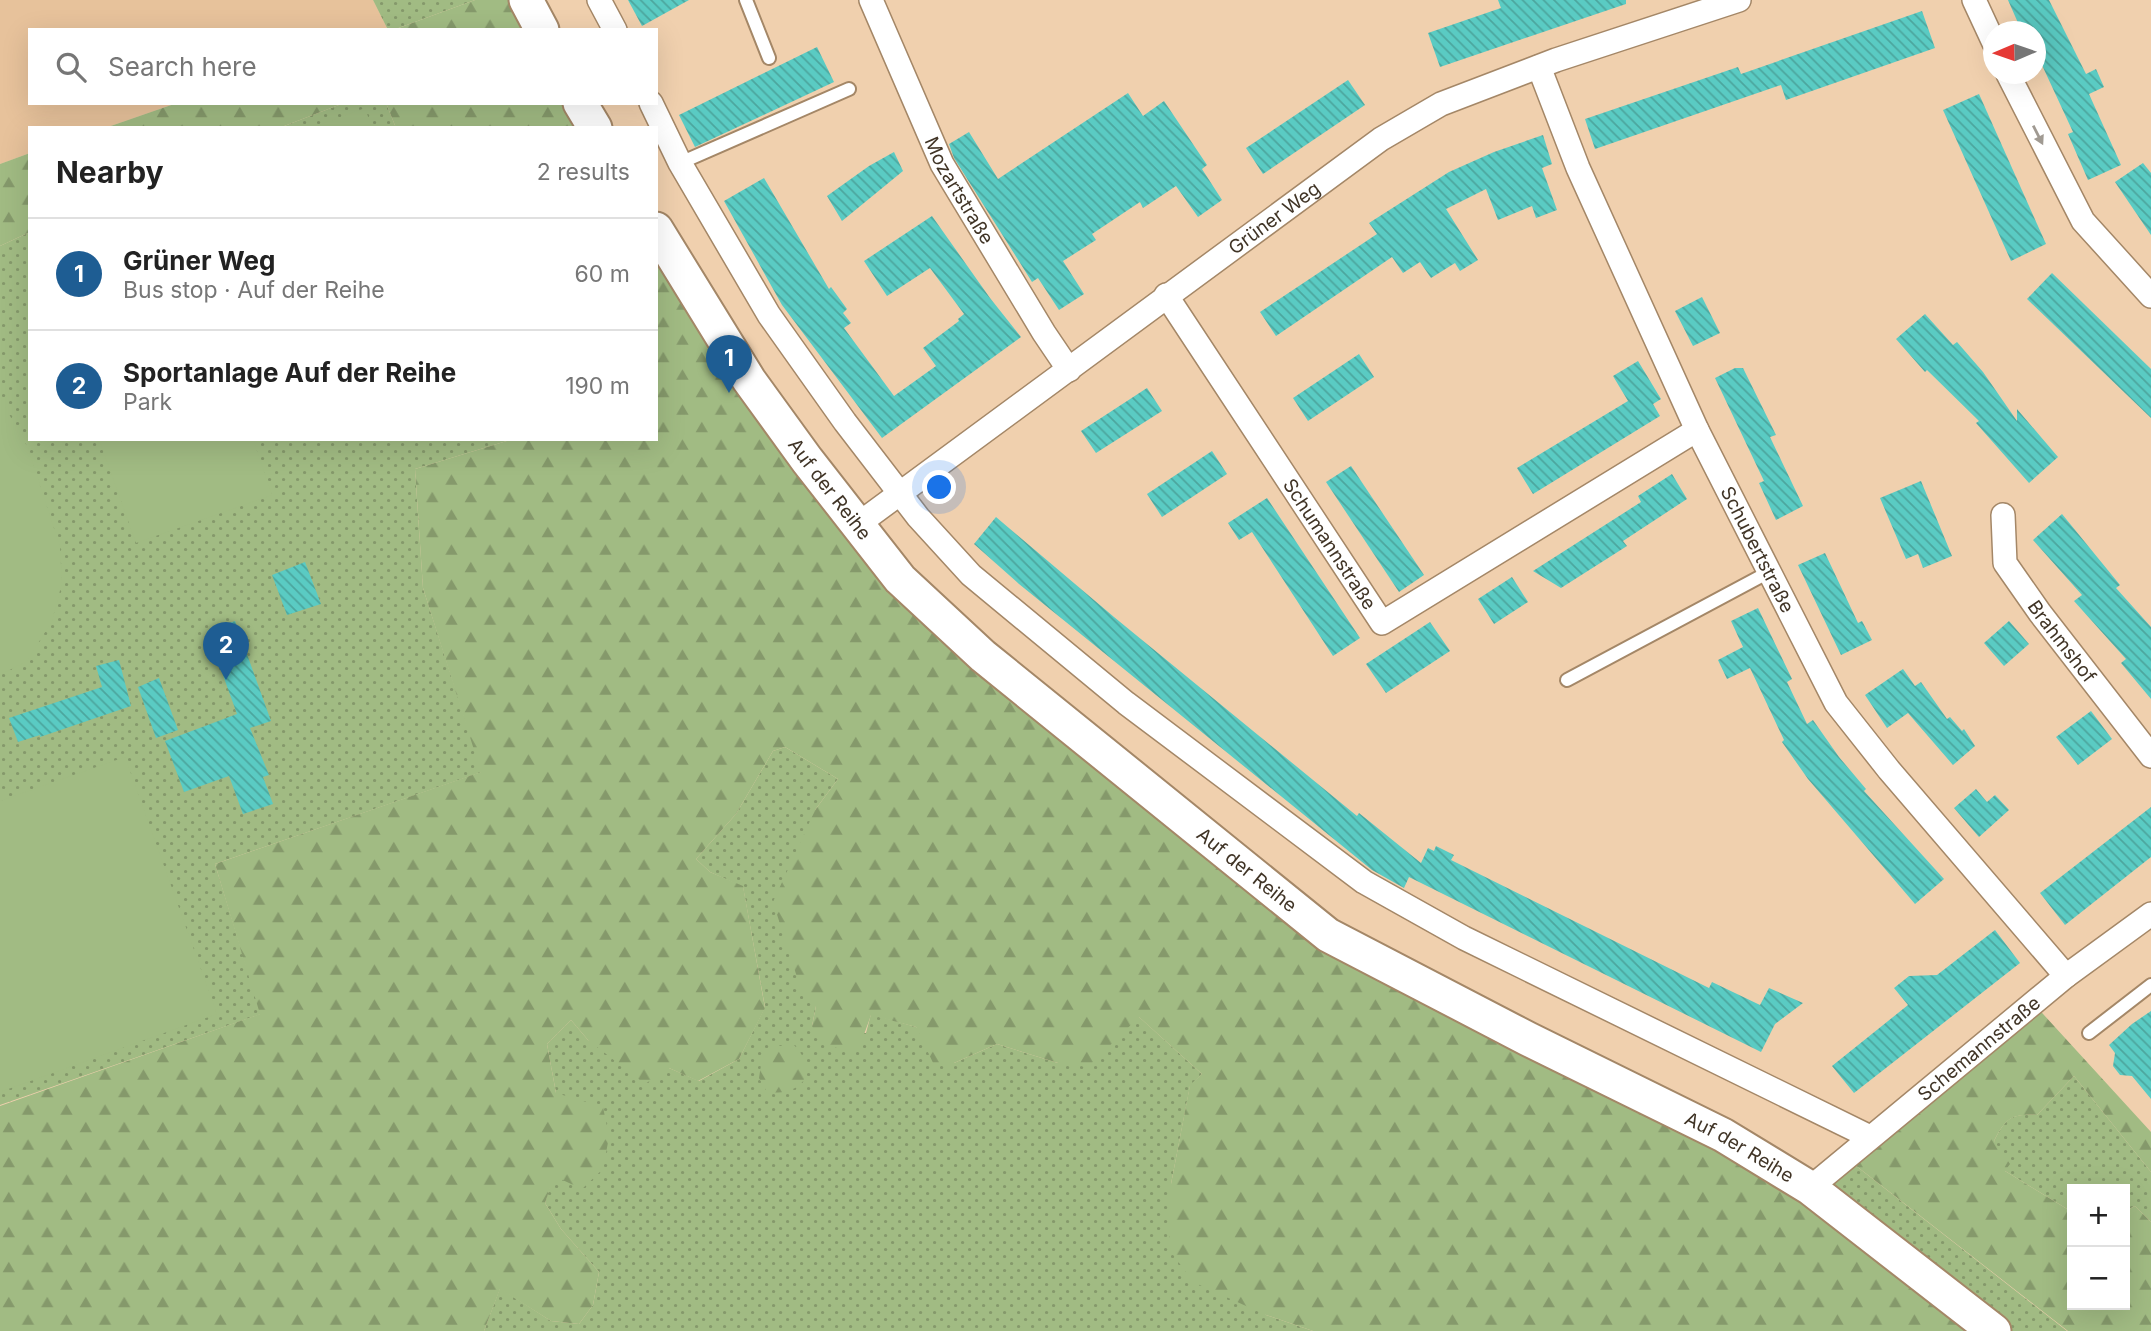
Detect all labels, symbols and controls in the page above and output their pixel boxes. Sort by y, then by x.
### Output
north arrow [1983,21,2046,84]
search box [28,28,658,105]
icon: search [52,48,90,86]
text: Search here [108,51,257,82]
one-way arrow [2032,125,2044,145]
street label: Mozartstraße [920,133,999,248]
text: Nearby [56,154,164,190]
text: 2 results [537,158,630,186]
street label: Grüner Weg [1224,177,1324,259]
text: Grüner Weg [123,245,275,276]
text: 1 [74,260,84,288]
text: 60 m [575,260,630,288]
text: Bus stop · Auf der Reihe [123,276,385,304]
pin: 1 [706,335,752,393]
text: Sportanlage Auf der Reihe [123,357,456,388]
text: 2 [72,372,86,400]
text: 190 m [565,372,630,400]
text: Park [123,388,172,416]
street label: Auf der Reihe [784,434,876,544]
your location [922,470,956,504]
street label: Schumannstraße [1278,474,1381,614]
street label: Schubertstraße [1716,482,1799,616]
street label: Brahmshof [2023,596,2101,687]
pin: 2 [203,622,249,680]
street label: Auf der Reihe [1192,822,1302,917]
street label: Schemannstraße [1913,991,2045,1106]
street label: Auf der Reihe [1681,1107,1798,1187]
map controls [2067,1184,2130,1310]
button: + [2067,1184,2130,1247]
button: − [2067,1247,2130,1310]

